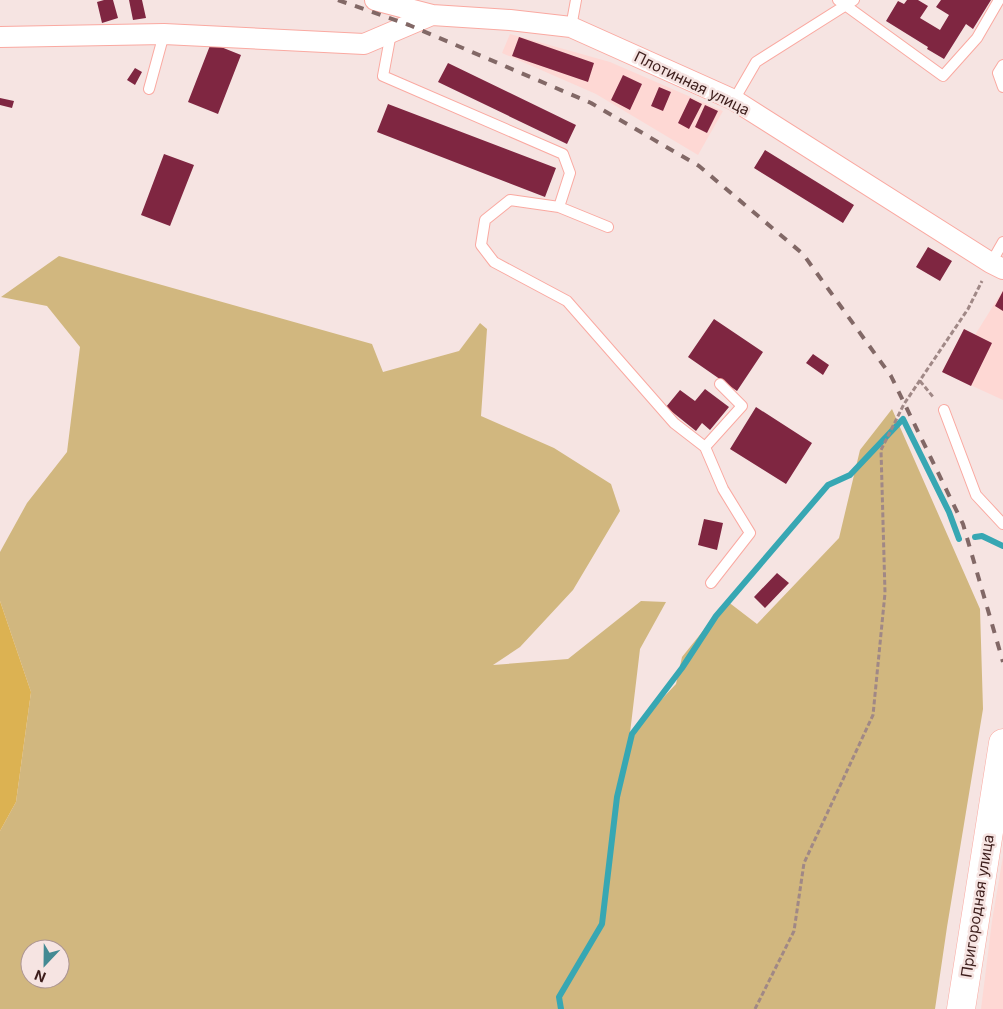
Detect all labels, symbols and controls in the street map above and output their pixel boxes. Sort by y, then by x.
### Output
street label: Плотинная улица [631,47,753,119]
street label: Пригородная улица [956,833,998,979]
north arrow [20,939,70,989]
text: N [32,967,48,986]

